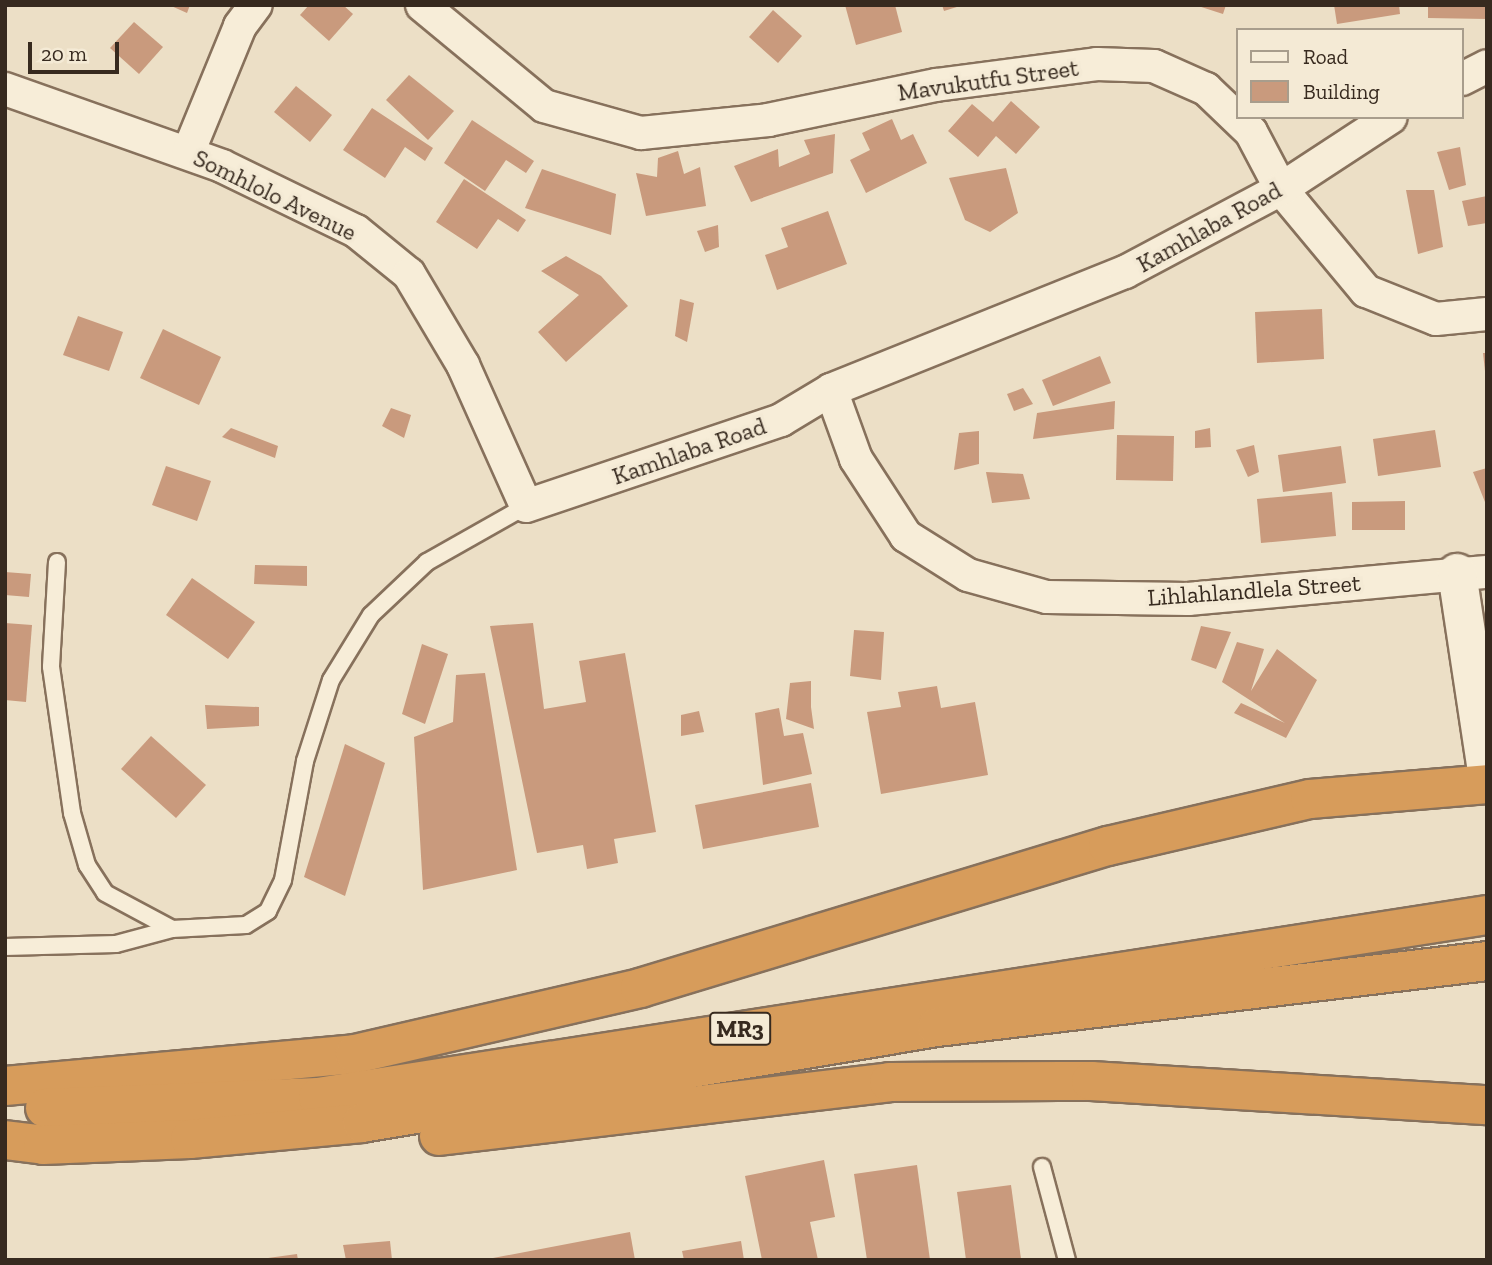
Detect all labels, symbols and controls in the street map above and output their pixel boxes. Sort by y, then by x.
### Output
scale bar [32,28,122,72]
legend [1236,28,1464,119]
text: 20 m [41,41,87,66]
text: Road [1303,44,1348,69]
street label: Mavukutfu Street [896,53,1080,107]
text: Building [1303,79,1380,104]
street label: Somhlolo Avenue [189,143,361,247]
street label: Kamhlaba Road [1132,175,1286,279]
street label: Kamhlaba Road [608,411,770,491]
street label: Lihlahlandlela Street [1146,568,1362,612]
road number: MR3 [708,1010,772,1048]

